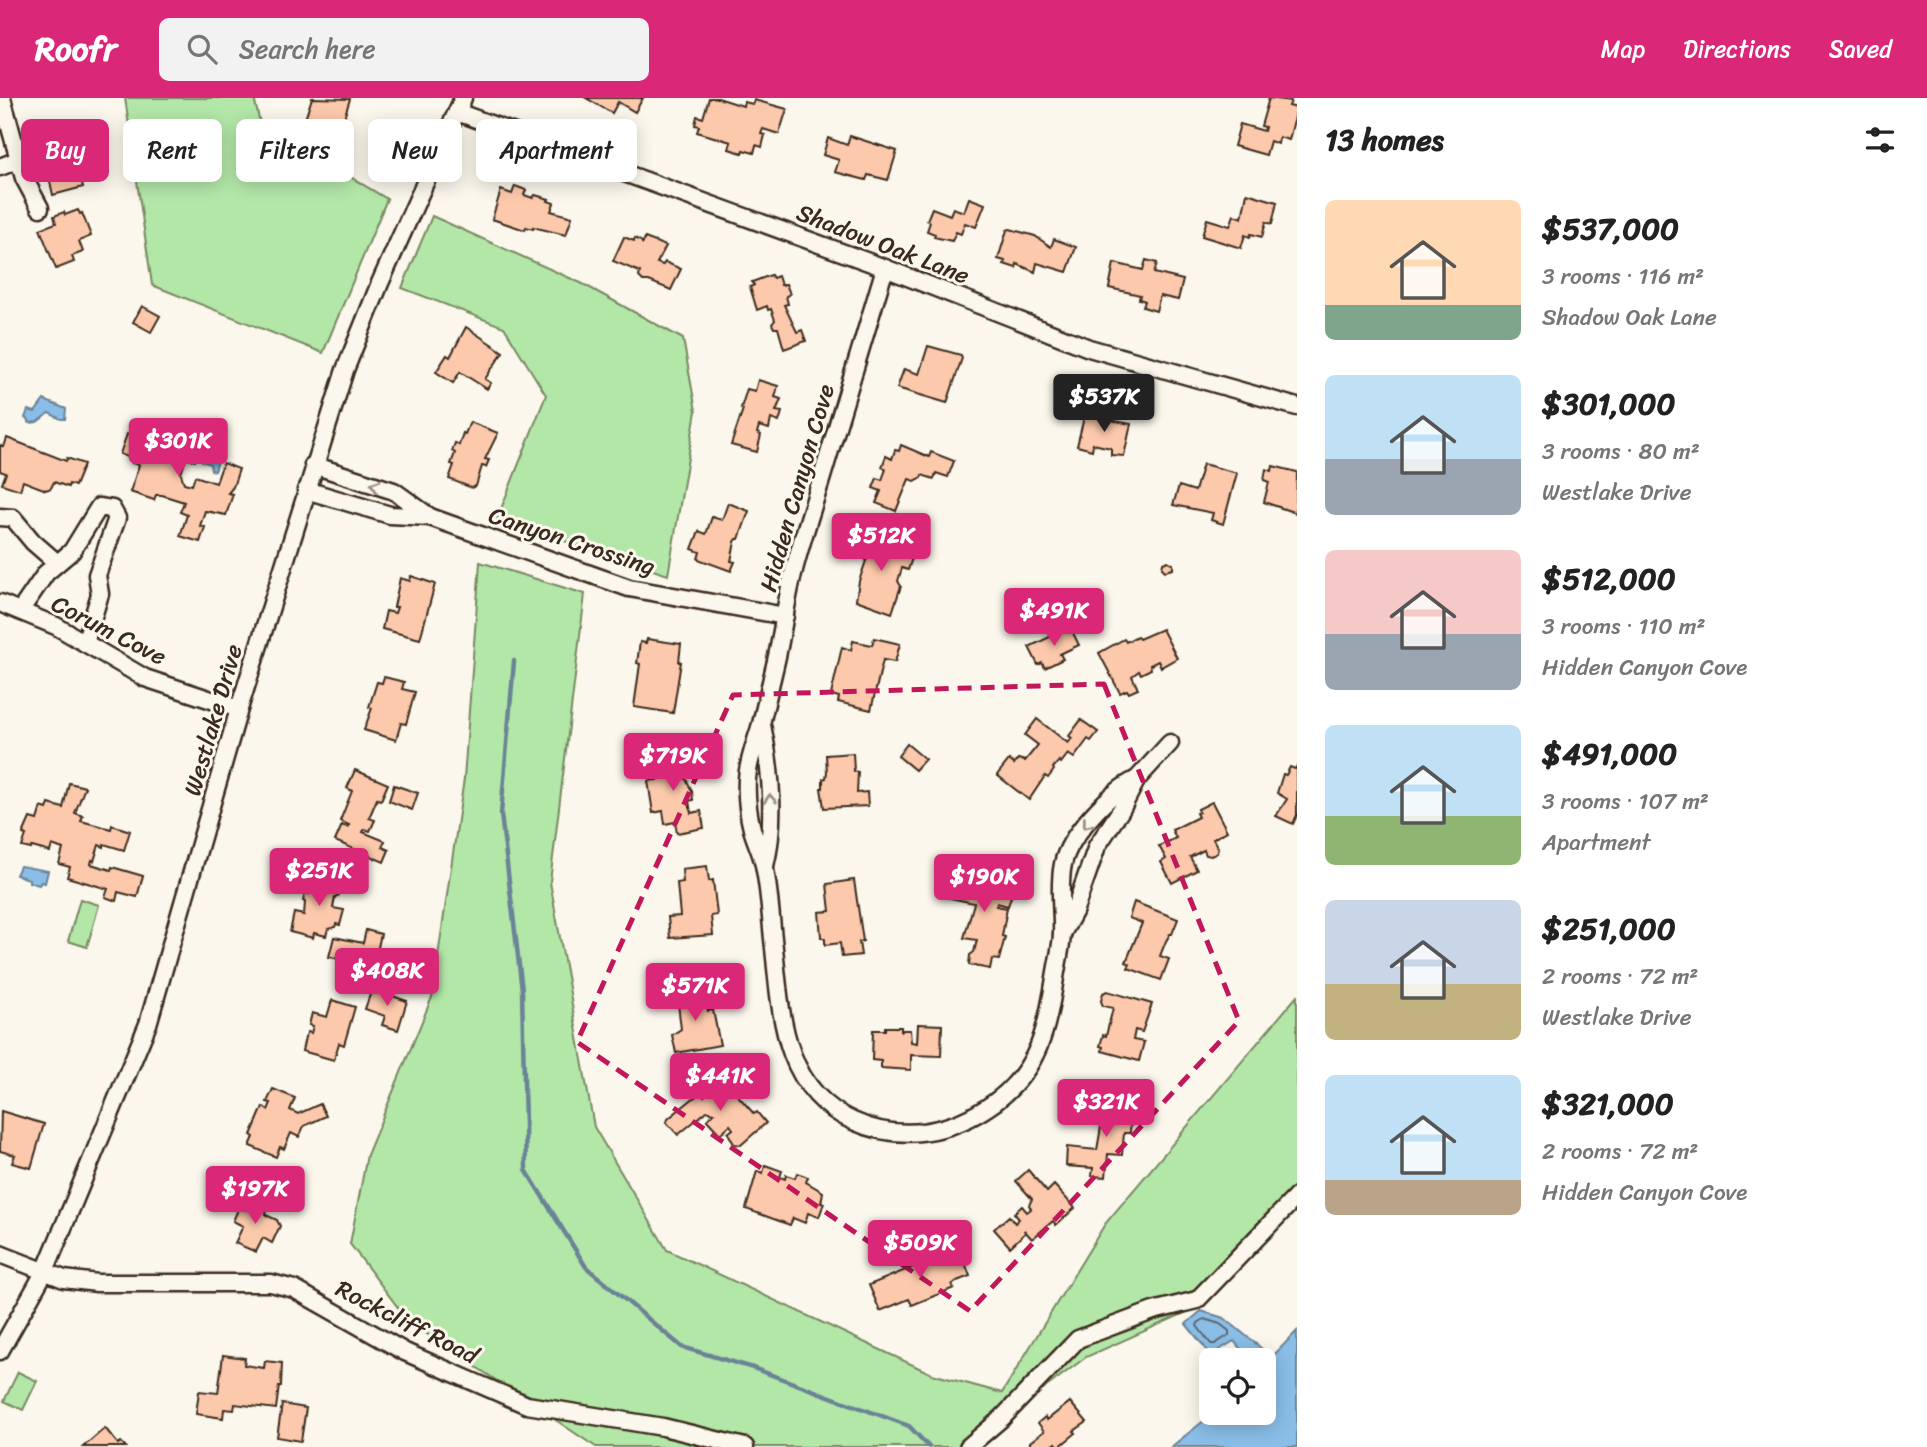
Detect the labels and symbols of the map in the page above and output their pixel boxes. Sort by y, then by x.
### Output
street label: Shadow Oak Lane [790,192,976,296]
pin: $537K [1055,374,1153,434]
street label: Hidden Canyon Cove [747,379,847,597]
pin: $301K [129,418,227,478]
one-way arrow [369,478,381,493]
street label: Canyon Crossing [483,494,661,588]
pin: $512K [832,514,930,573]
street label: Corum Cove [44,583,174,677]
pin: $491K [1005,588,1103,648]
street label: Westlake Drive [171,639,255,801]
pin: $719K [624,734,722,793]
one-way arrow [763,794,778,805]
one-way arrow [1082,817,1095,829]
pin: $251K [270,848,368,908]
pin: $190K [935,854,1033,914]
pin: $408K [338,948,436,1008]
pin: $571K [646,964,744,1023]
pin: $441K [671,1054,769,1113]
pin: $321K [1057,1080,1155,1139]
pin: $197K [206,1166,304,1226]
pin: $509K [871,1220,969,1280]
street label: Rockcliff Road [328,1268,488,1377]

